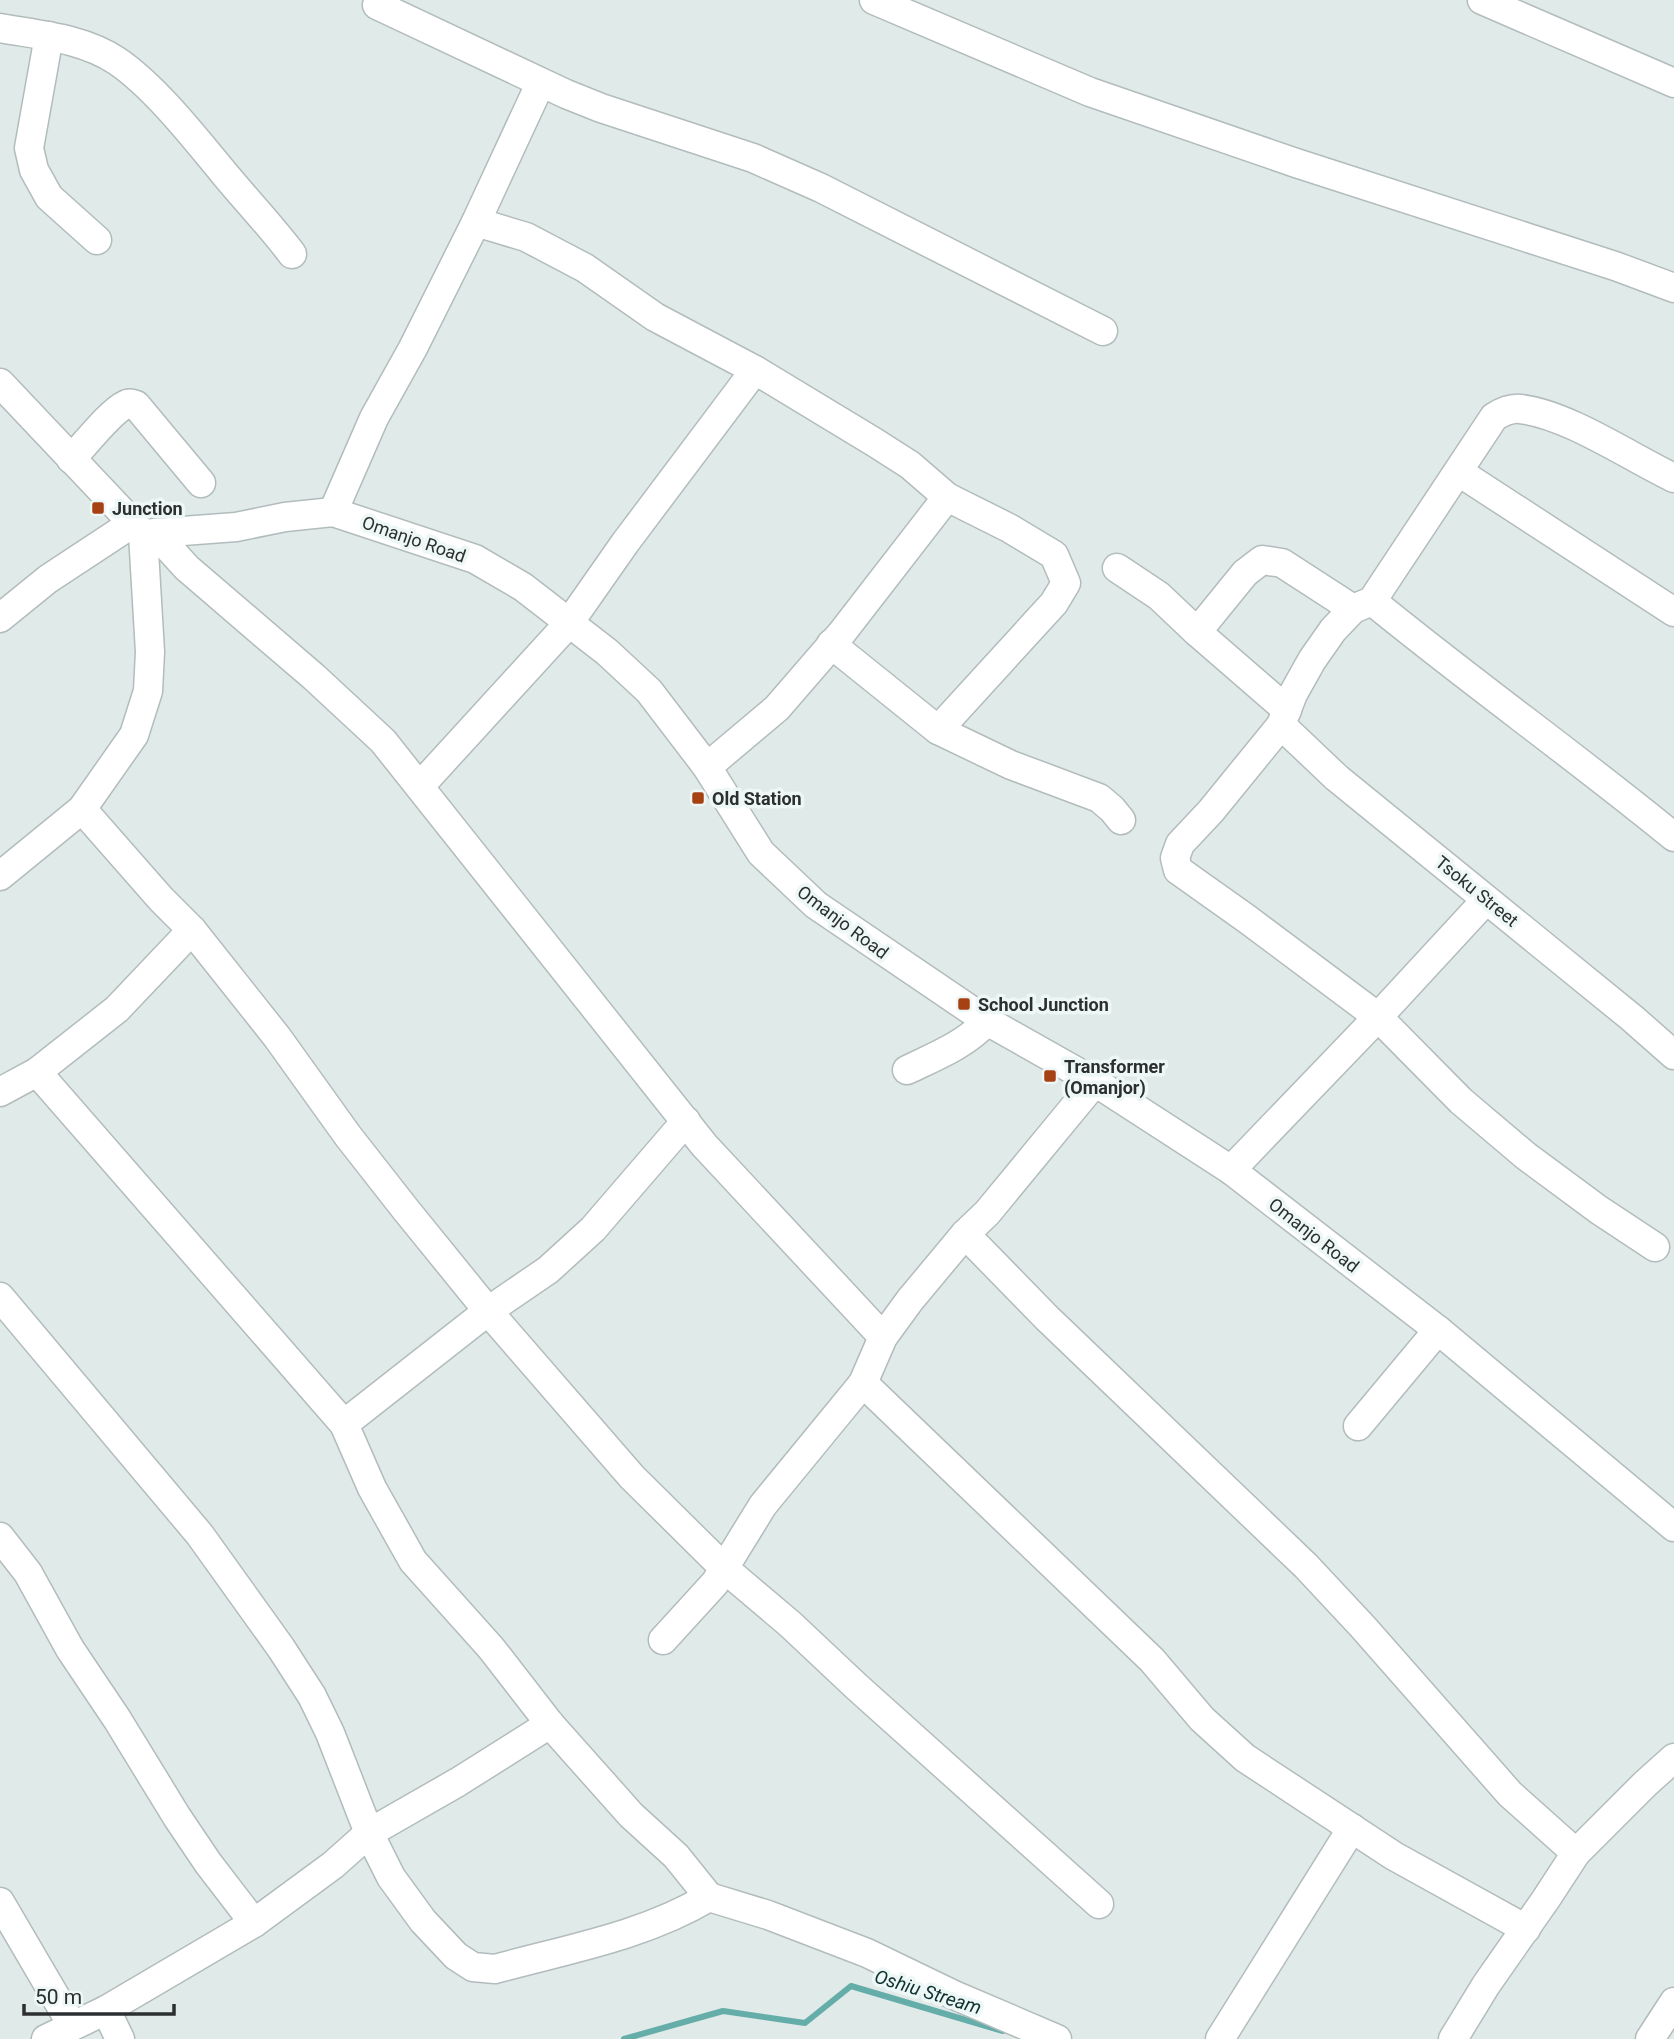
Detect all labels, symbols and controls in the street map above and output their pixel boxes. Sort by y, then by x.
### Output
place label: Junction [112,498,183,519]
marker: Junction [90,500,106,516]
street label: Omanjo Road [359,511,469,567]
place label: Old Station [712,788,802,809]
marker: Old Station [690,790,706,806]
street label: Tsoku Street [1431,851,1523,931]
street label: Omanjo Road [793,881,893,963]
place label: School Junction [978,994,1109,1015]
marker: School Junction [956,996,972,1012]
place label: Transformer (Omanjor) [1064,1056,1165,1099]
marker: Transformer (Omanjor) [1042,1068,1058,1084]
street label: Omanjo Road [1265,1193,1363,1277]
water label: Oshiu Stream [872,1965,984,2019]
scale bar [24,1972,175,2016]
text: 50 m [35,1985,82,2009]

